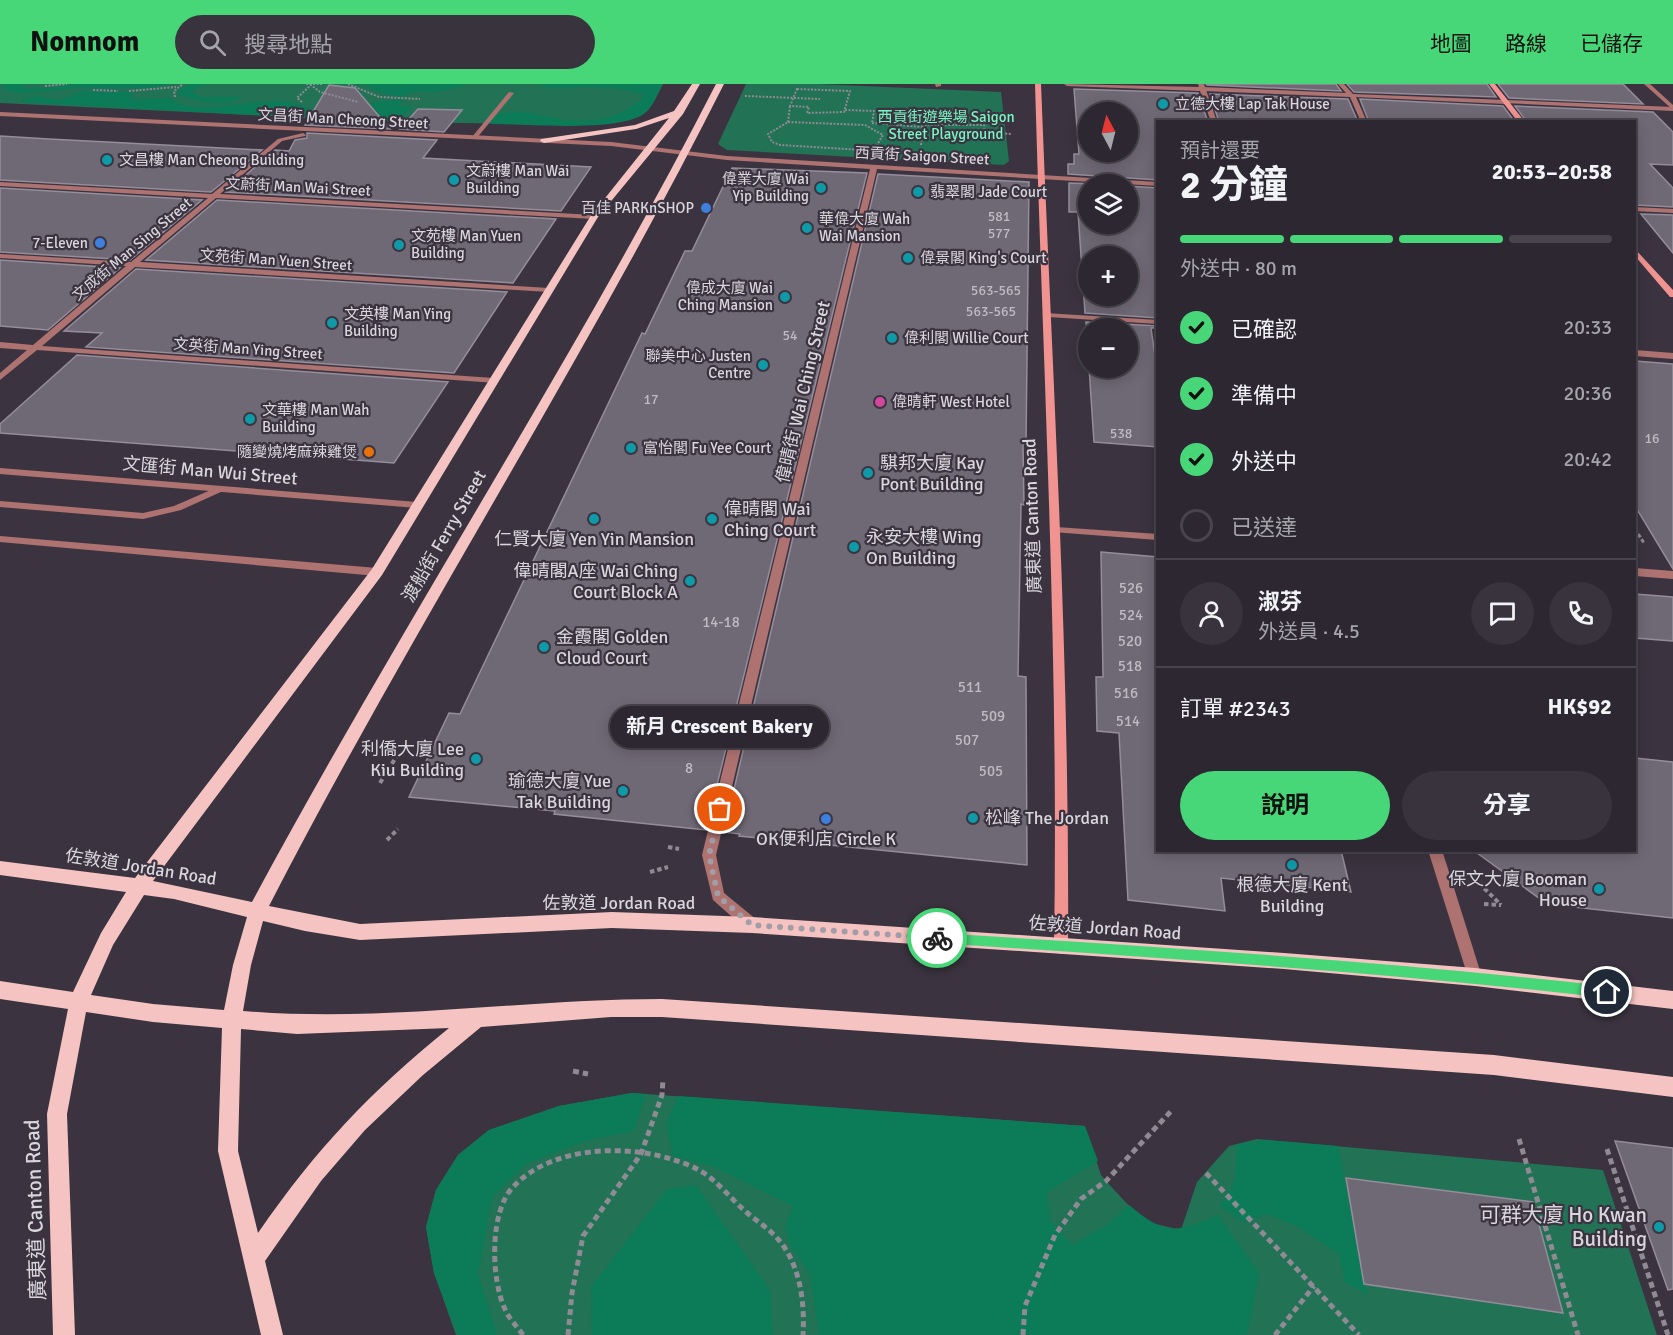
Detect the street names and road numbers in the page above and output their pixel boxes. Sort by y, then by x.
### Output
street label: 文昌街 Man Cheong Street [257,106,429,132]
street label: 西貢街 Saigon Street [854,143,990,169]
street label: 文蔚街 Man Wai Street [225,174,371,200]
street label: 文成街 Man Sing Street [69,194,195,304]
street label: 文苑街 Man Yuen Street [199,246,353,274]
street label: 偉晴街 Wai Ching Street [771,299,835,485]
street label: 文英街 Man Ying Street [173,335,323,363]
street label: 廣東道 Canton Road [1018,438,1046,594]
street label: 文匯街 Man Wui Street [122,452,298,490]
street label: 渡船街 Ferry Street [397,466,491,606]
street label: 佐敦道 Jordan Road [64,844,218,890]
street label: 佐敦道 Jordan Road [543,892,695,914]
street label: 佐敦道 Jordan Road [1028,912,1182,944]
street label: 廣東道 Canton Road [19,1119,51,1301]

